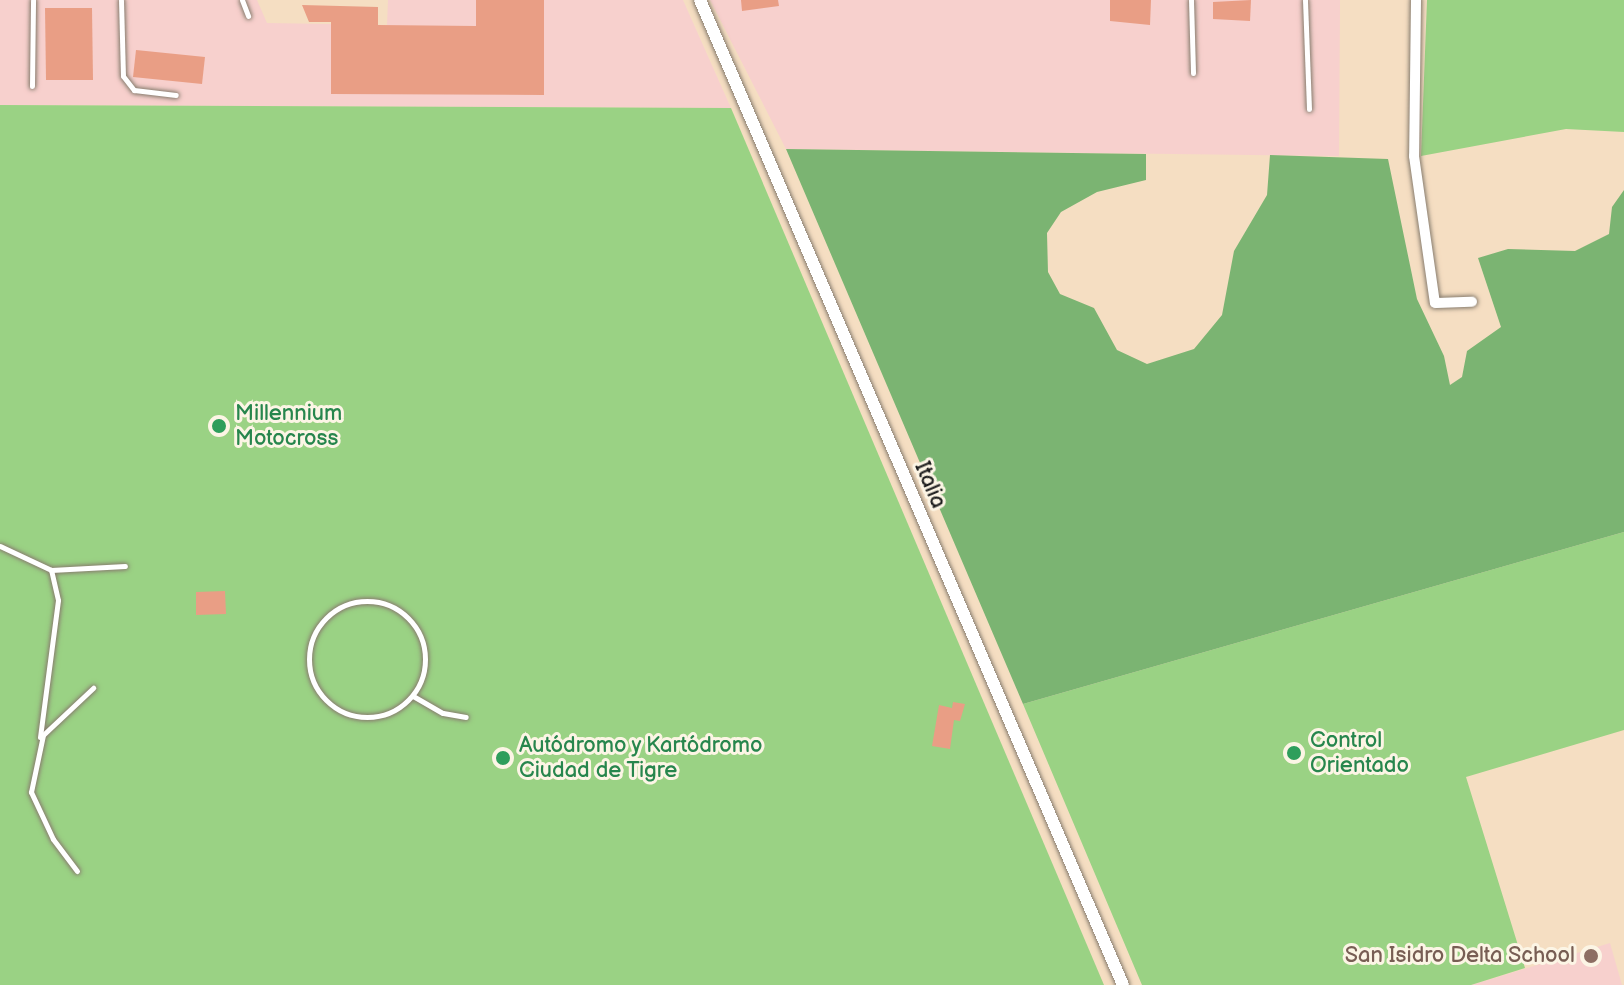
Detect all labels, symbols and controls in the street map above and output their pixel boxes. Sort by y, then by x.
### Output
place label: Millennium Motocross [235,400,342,452]
marker: Millennium Motocross [210,417,228,435]
street label: Italia [908,458,952,512]
place label: Control Orientado [1310,727,1409,778]
place label: Autódromo y Kartódromo Ciudad de Tigre [519,732,765,784]
marker: Control Orientado [1285,744,1303,762]
marker: Autódromo y Kartódromo Ciudad de Tigre [494,749,512,767]
place label: San Isidro Delta School [1344,943,1575,969]
marker: San Isidro Delta School [1582,947,1600,965]

